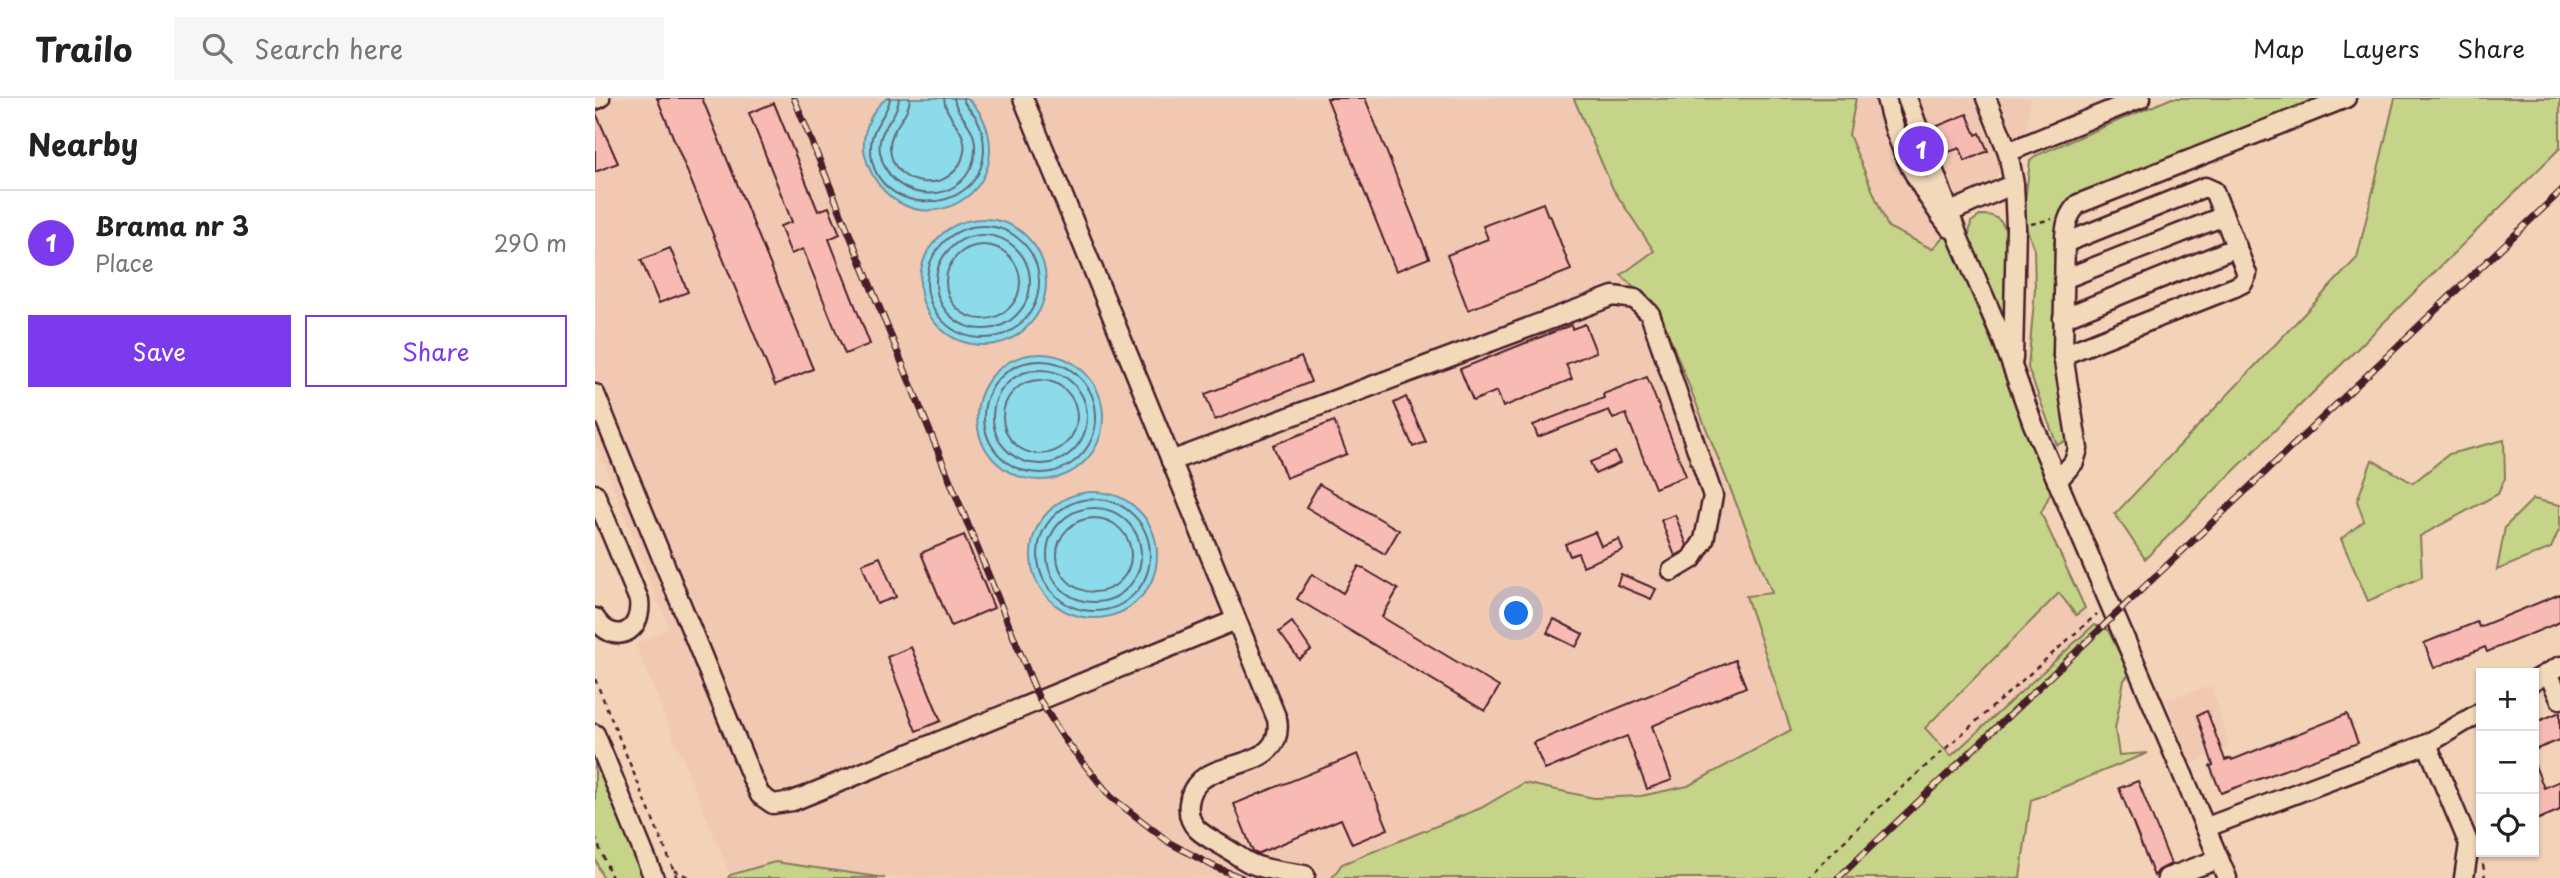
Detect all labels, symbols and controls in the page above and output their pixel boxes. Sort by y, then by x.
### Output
search box [174,17,664,80]
text: Trailo [35,23,132,73]
icon: search [198,29,236,67]
text: Search here [254,29,403,68]
text: Map [2253,30,2304,66]
text: Layers [2342,30,2419,66]
text: Share [2457,30,2525,66]
text: Nearby [28,121,138,166]
pin: 1 [1898,123,1944,175]
text: Brama nr 3 [95,206,249,245]
text: 1 [46,225,57,260]
text: 290 m [494,225,567,260]
text: Place [95,245,154,280]
button: Save [28,315,291,387]
button: Share [305,315,567,387]
your location [1499,596,1533,630]
map controls [2476,668,2539,857]
button: + [2476,668,2539,731]
button: − [2476,731,2539,794]
button: locate [2476,794,2539,857]

